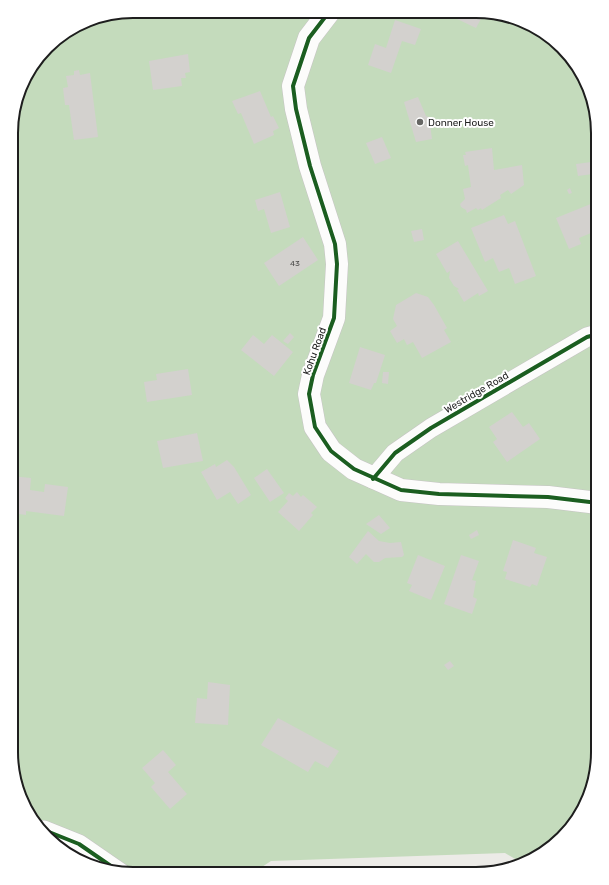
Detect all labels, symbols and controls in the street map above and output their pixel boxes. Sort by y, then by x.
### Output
marker: Donner House [415,117,425,127]
place label: Donner House [428,117,494,129]
house number: 43 [290,259,300,268]
street label: Kohu Road [301,326,329,377]
street label: Westridge Road [442,370,511,416]

